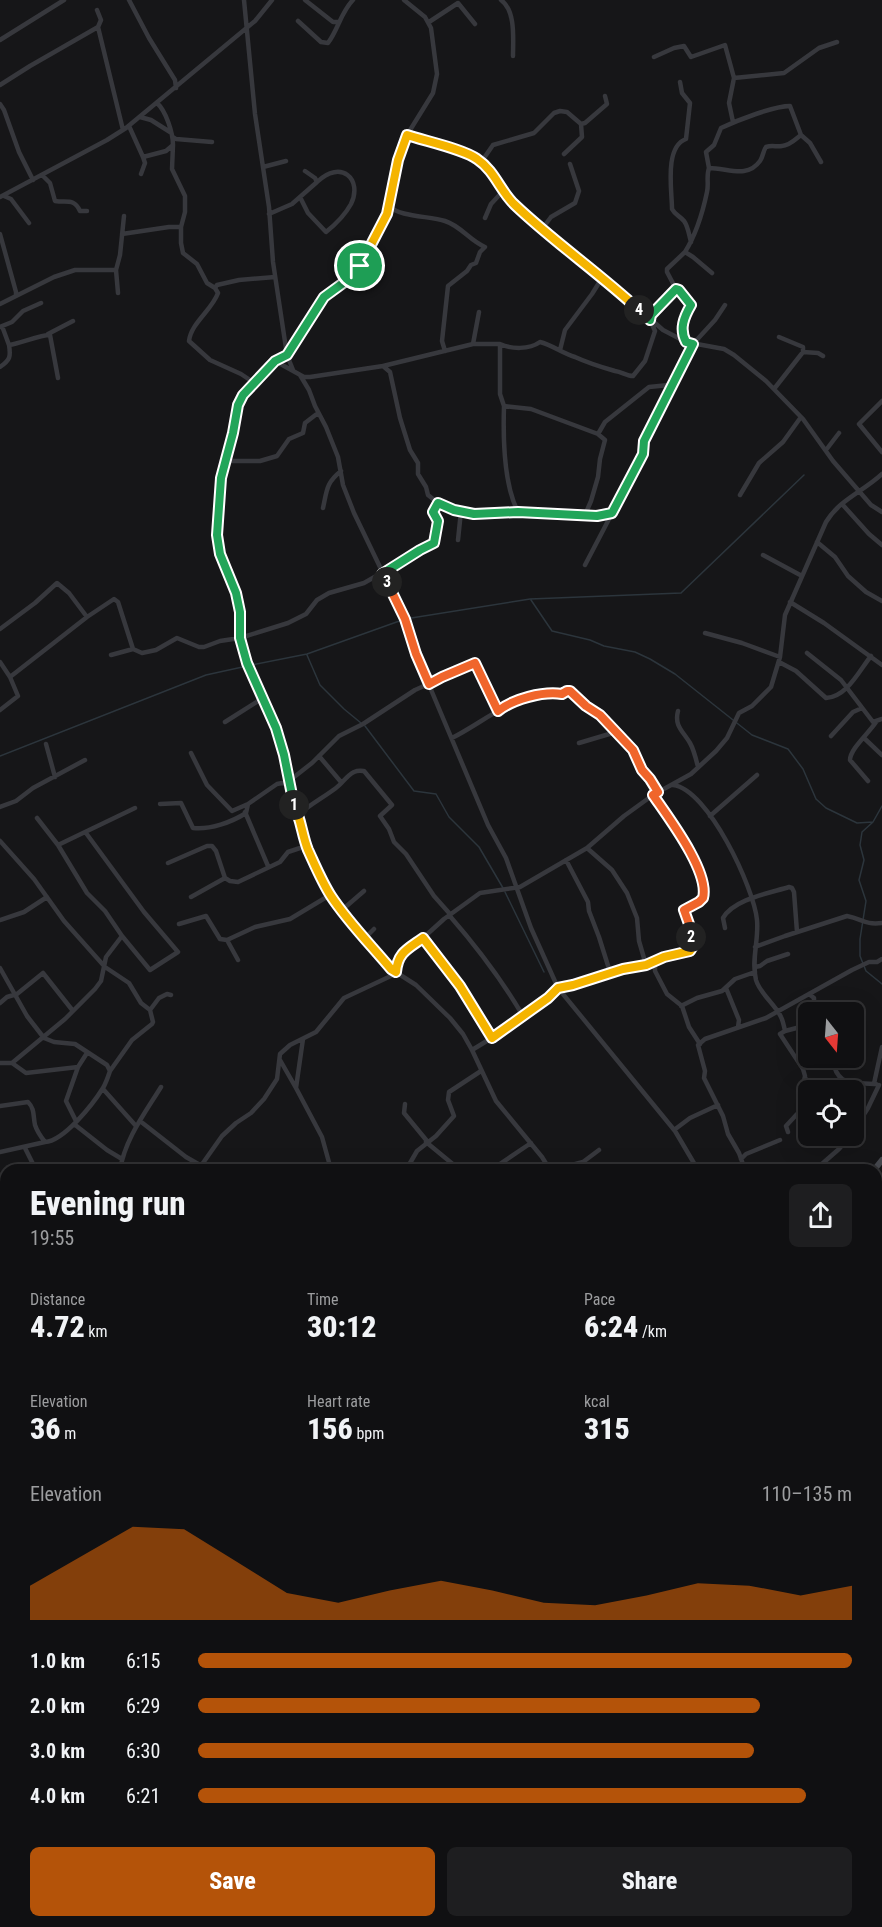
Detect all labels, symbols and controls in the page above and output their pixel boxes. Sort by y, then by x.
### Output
pin [334,240,385,291]
icon: arrive [343,249,376,282]
pin: 4 [624,295,654,325]
text: 4 [635,300,643,319]
pin: 3 [372,567,402,597]
text: 3 [383,572,391,591]
pin: 1 [279,790,309,820]
text: 1 [290,795,298,814]
pin: 2 [676,922,706,952]
text: 2 [687,927,695,946]
north arrow [798,1002,864,1068]
map controls [798,1002,864,1146]
button: locate [798,1080,864,1146]
text: Evening run [30,1184,186,1223]
button: share [789,1184,852,1247]
text: 19:55 [30,1226,74,1250]
text: Distance [30,1290,85,1309]
text: Time [307,1290,339,1309]
text: Pace [584,1290,615,1309]
text: 4.72 [30,1309,85,1344]
text: 30:12 [307,1309,376,1344]
text: 6:24 [584,1309,638,1344]
text: km [85,1322,108,1341]
text: /km [638,1322,667,1341]
text: Elevation [30,1392,88,1411]
text: Heart rate [307,1392,370,1411]
text: kcal [584,1392,610,1411]
text: 36 [30,1411,61,1446]
text: 156 [307,1411,353,1446]
text: 315 [584,1411,630,1446]
text: m [61,1424,76,1443]
text: bpm [353,1424,384,1443]
text: Elevation [30,1482,102,1506]
text: 110–135 m [762,1482,852,1506]
text: 1.0 km [30,1649,85,1673]
text: 6:15 [126,1649,160,1673]
text: 2.0 km [30,1694,85,1718]
text: 6:29 [126,1694,160,1718]
text: 3.0 km [30,1739,85,1763]
text: 6:30 [126,1739,160,1763]
text: 4.0 km [30,1784,85,1808]
text: 6:21 [126,1784,160,1808]
button: Save [30,1847,435,1916]
button: Share [447,1847,852,1916]

